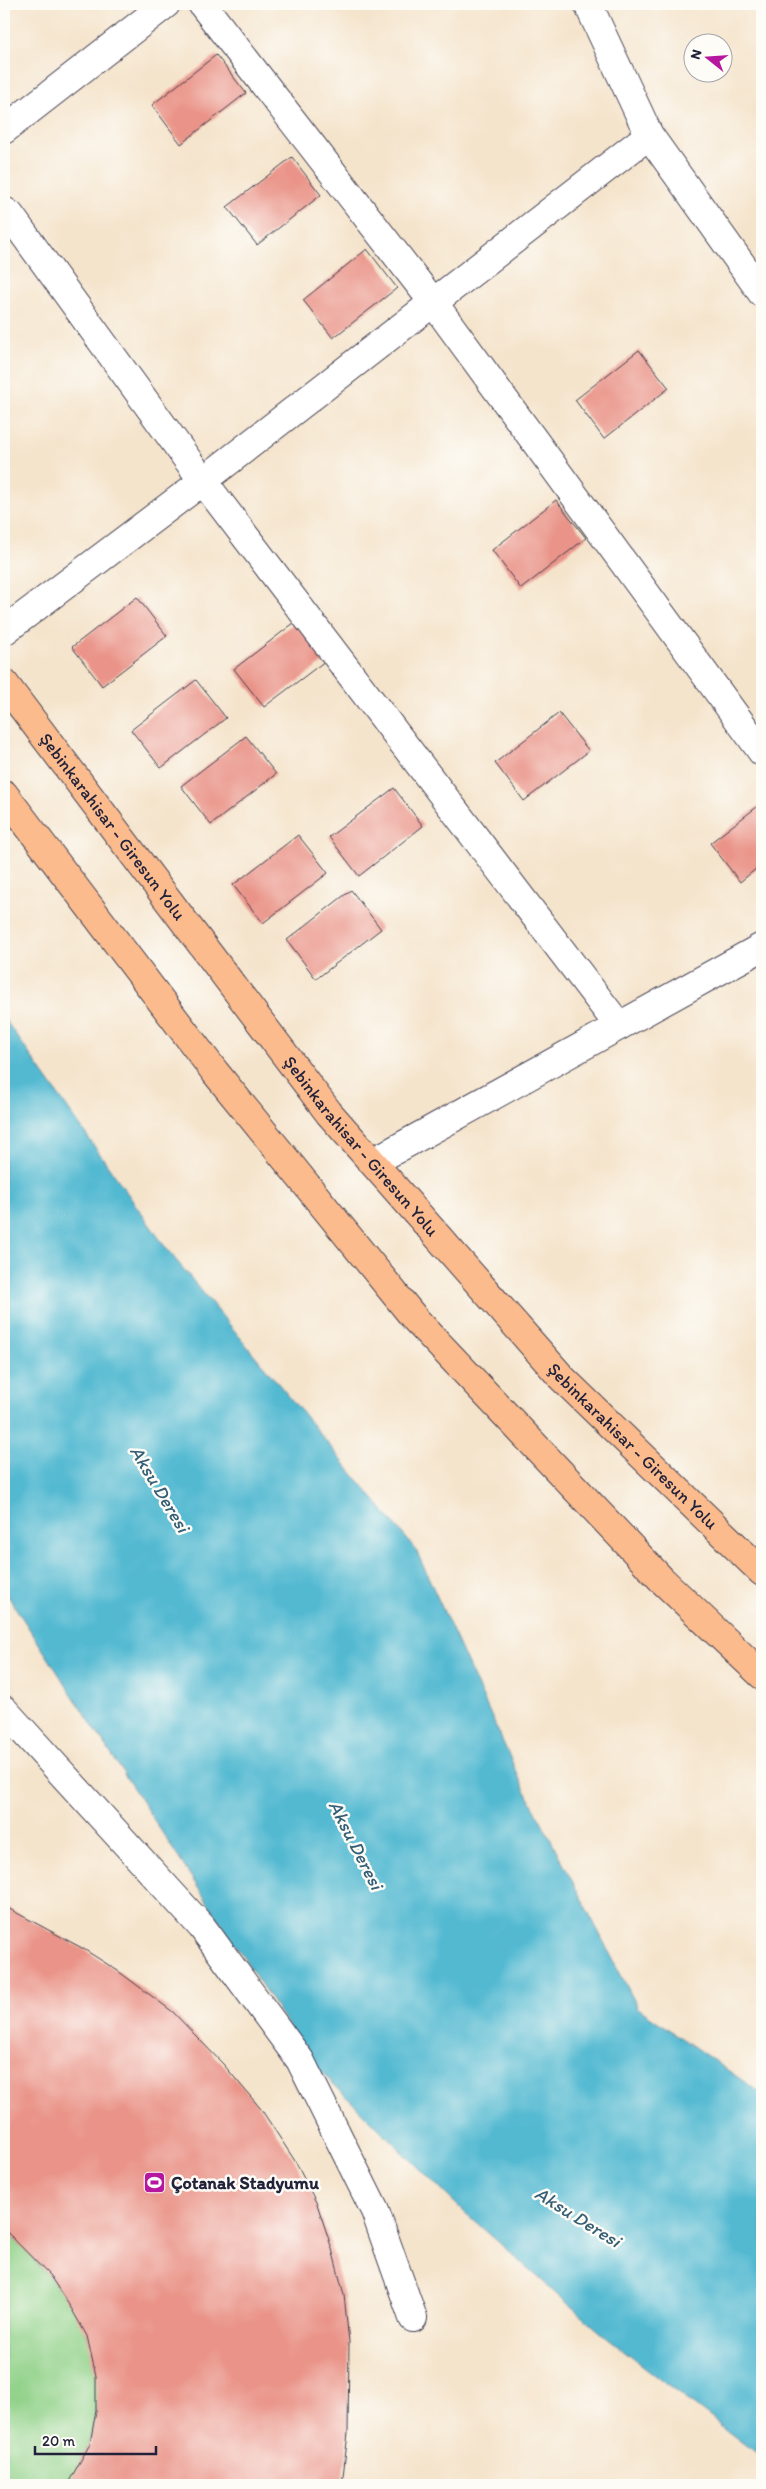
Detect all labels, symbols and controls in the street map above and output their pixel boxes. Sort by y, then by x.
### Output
north arrow [684,32,734,82]
text: N [687,47,706,61]
street label: Şebinkarahisar - Giresun Yolu [35,729,191,925]
street label: Şebinkarahisar - Giresun Yolu [279,1052,443,1241]
street label: Şebinkarahisar - Giresun Yolu [543,1358,723,1534]
water label: Aksu Deresi [125,1442,196,1538]
water label: Aksu Deresi [324,1797,389,1895]
sports icon: Çotanak Stadyumu [143,2171,167,2195]
place label: Çotanak Stadyumu [171,2172,320,2194]
water label: Aksu Deresi [531,2182,627,2254]
scale bar [35,2424,156,2456]
text: 20 m [42,2432,76,2450]

